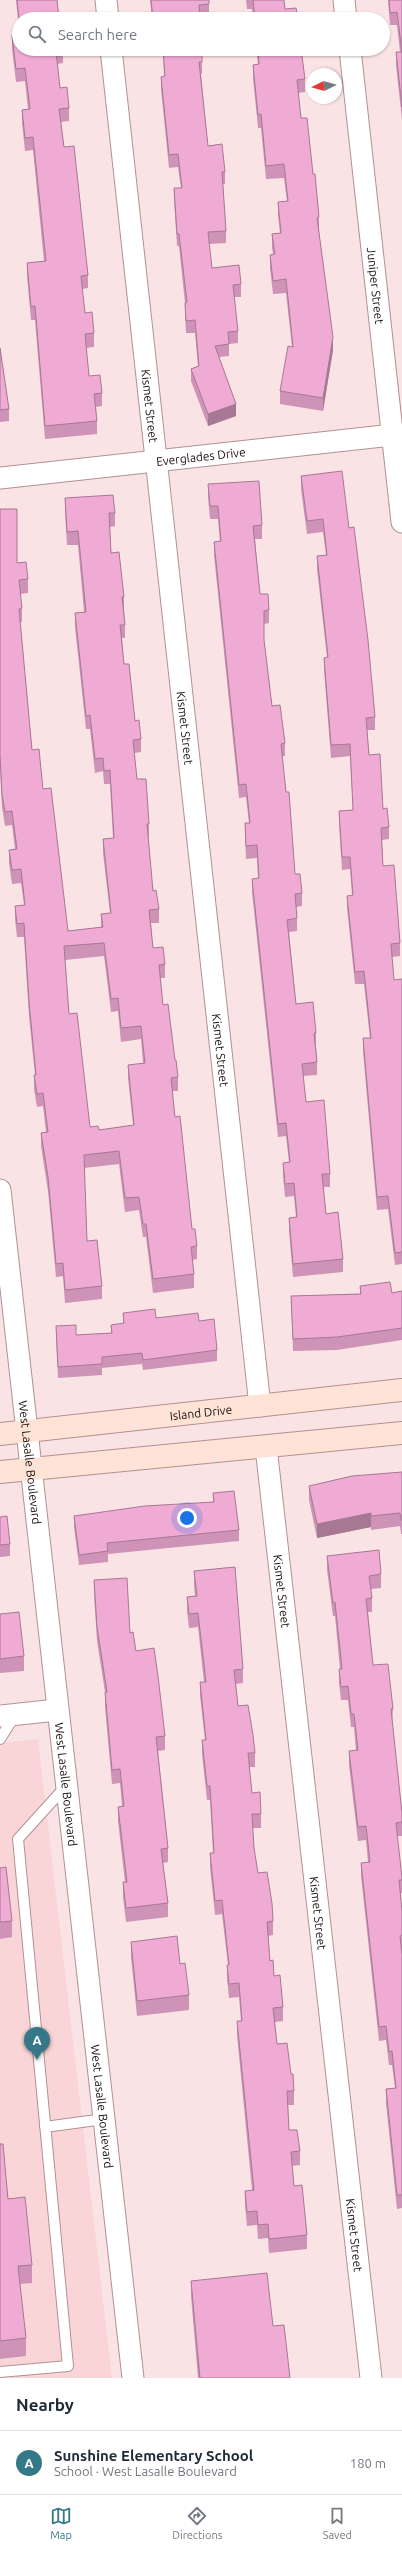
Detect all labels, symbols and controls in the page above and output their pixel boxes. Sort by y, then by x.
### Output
search box [12,12,390,56]
icon: search [26,23,48,45]
text: Search here [58,26,137,43]
north arrow [306,68,342,104]
street label: Juniper Street [365,247,387,325]
street label: Kismet Street [140,369,161,443]
street label: Everglades Drive [155,445,246,467]
street label: Kismet Street [175,691,196,766]
street label: Kismet Street [210,1013,231,1088]
street label: West Lasalle Boulevard [17,1400,44,1525]
street label: Island Drive [169,1402,233,1422]
your location [177,1508,197,1528]
street label: Kismet Street [272,1554,293,1629]
street label: West Lasalle Boulevard [53,1722,80,1847]
street label: Kismet Street [308,1876,329,1951]
pin: A [24,2027,50,2060]
street label: West Lasalle Boulevard [89,2044,116,2169]
street label: Kismet Street [344,2198,365,2273]
text: Nearby [16,2395,74,2414]
text: Sunshine Elementary School [54,2447,253,2464]
text: A [24,2456,34,2470]
text: 180 m [350,2456,386,2470]
text: School · West Lasalle Boulevard [54,2464,237,2478]
tab: Map [50,2505,72,2541]
tab: Directions [172,2505,222,2541]
tab: Saved [323,2505,352,2541]

